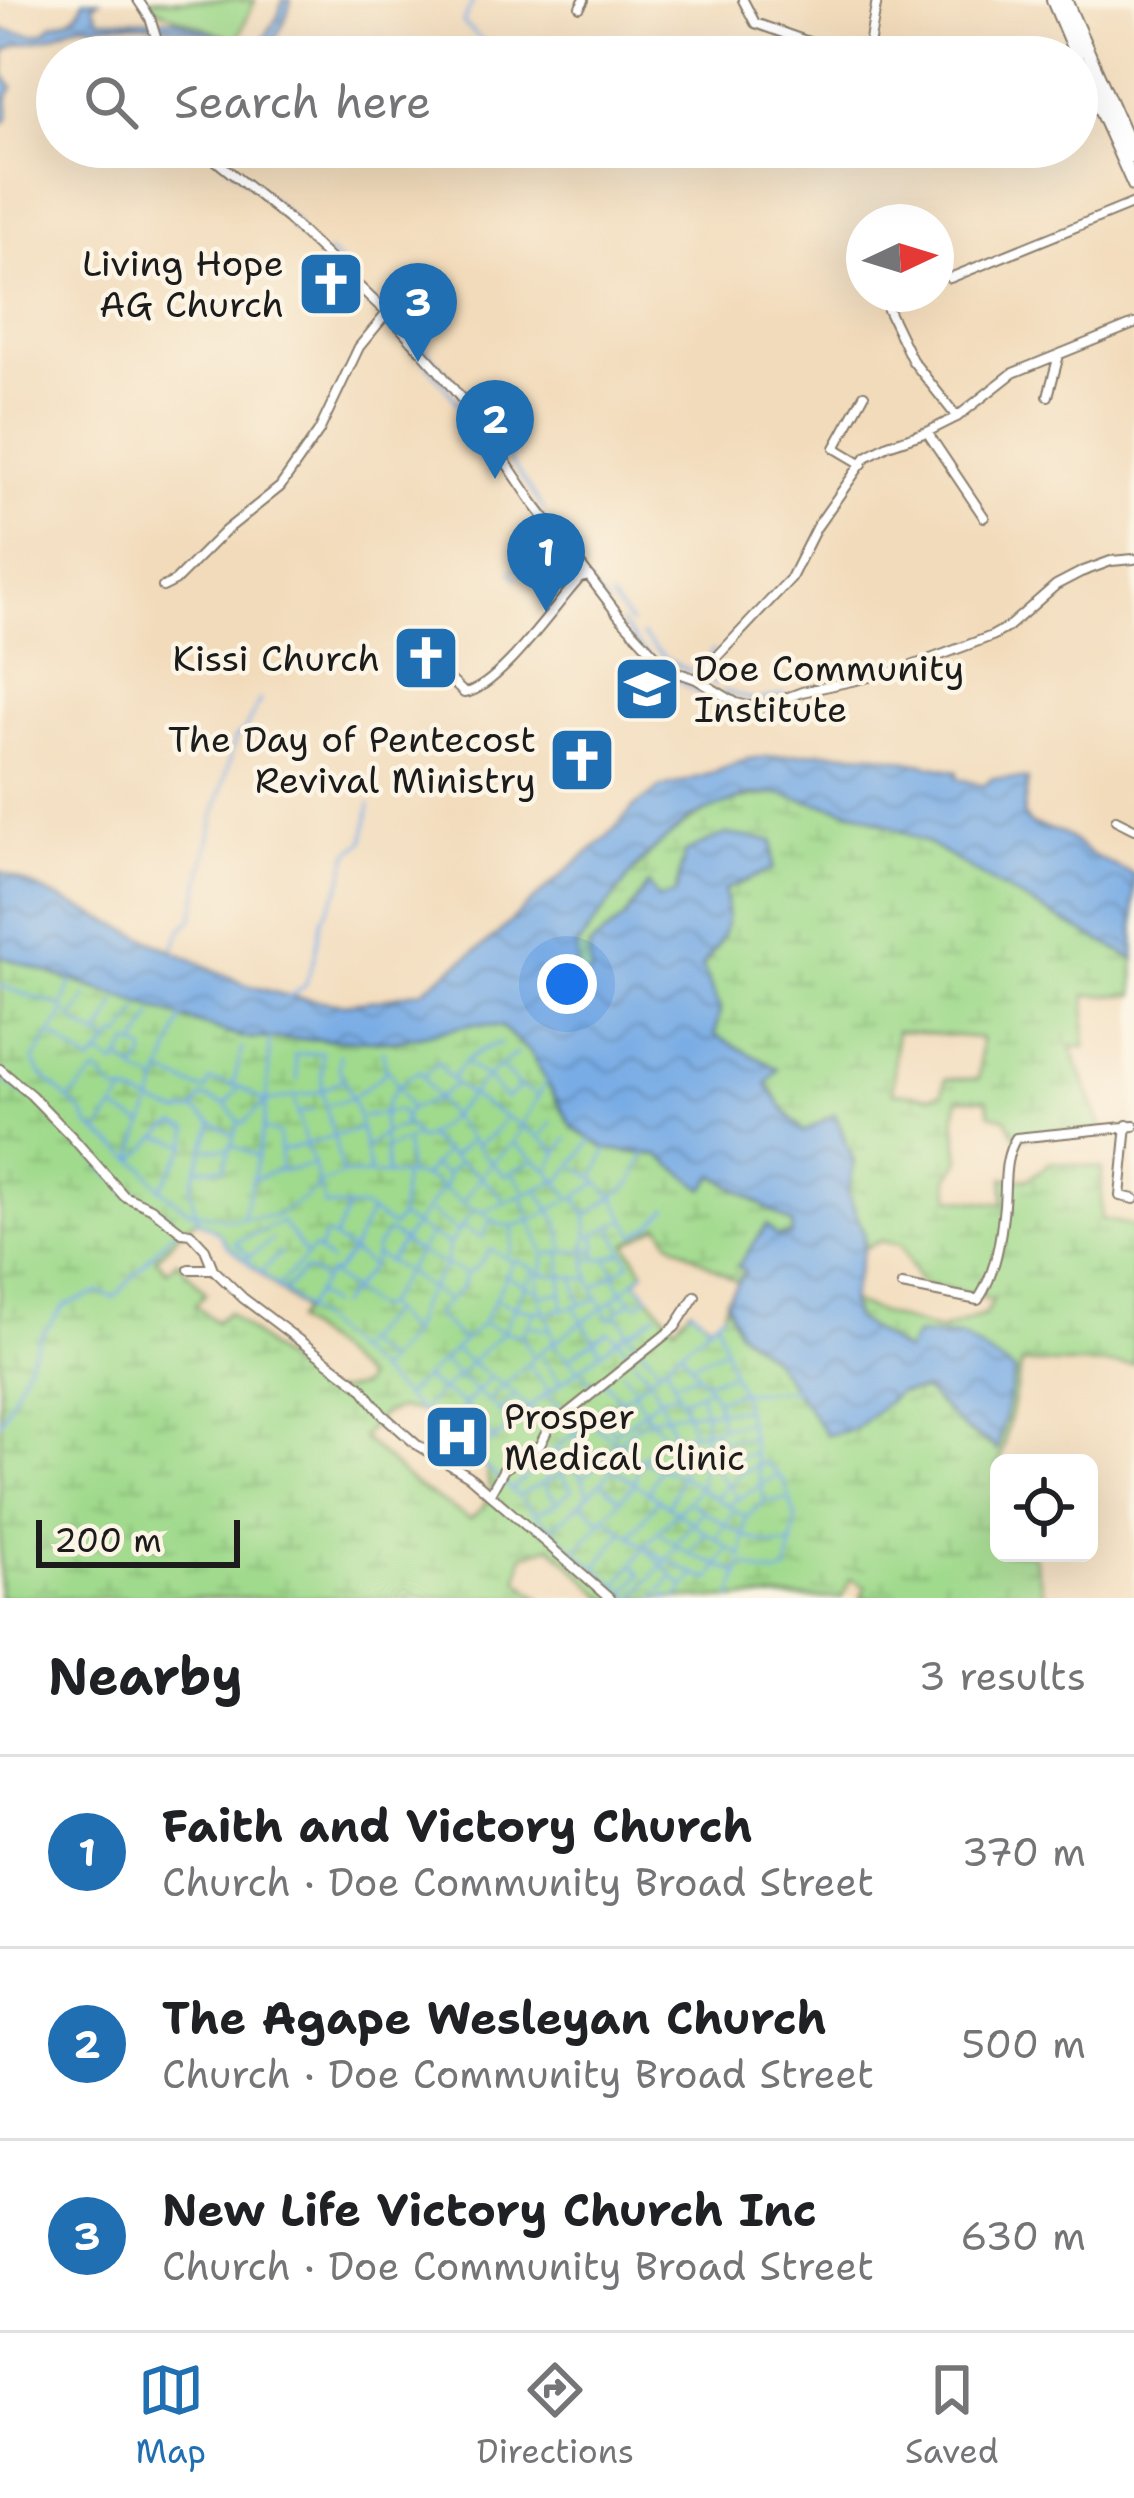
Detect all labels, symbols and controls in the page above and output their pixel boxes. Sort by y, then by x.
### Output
search box [36,36,1098,168]
icon: search [78,69,144,135]
text: Search here [174,72,431,132]
north arrow [846,204,954,312]
place label: Living Hope AG Church [82,239,284,329]
church icon: Living Hope AG Church [296,249,366,319]
pin: 3 [379,263,457,362]
pin: 2 [456,380,534,479]
pin: 1 [507,513,585,612]
church icon: Kissi Church [391,623,461,693]
place label: Kissi Church [172,634,380,683]
place label: Doe Community Institute [694,644,964,734]
school or university icon: Doe Community Institute [612,654,682,724]
place label: The Day of Pentecost Revival Ministry [168,715,536,805]
church icon: The Day of Pentecost Revival Ministry [547,725,617,795]
your location [537,954,597,1014]
place label: Prosper Medical Clinic [504,1392,745,1482]
hospital icon: Prosper Medical Clinic [422,1402,492,1472]
map controls [990,1454,1098,1562]
button: locate [990,1454,1098,1562]
scale bar [36,1514,240,1567]
text: 200 m [54,1518,162,1563]
text: Nearby [48,1642,243,1710]
text: 3 results [919,1650,1086,1702]
text: Faith and Victory Church [162,1796,753,1856]
text: 1 [78,1826,96,1878]
text: 370 m [961,1826,1086,1878]
text: Church · Doe Community Broad Street [162,1856,874,1908]
text: The Agape Wesleyan Church [162,1988,827,2048]
text: 2 [73,2018,101,2070]
text: 500 m [961,2018,1086,2070]
text: Church · Doe Community Broad Street [162,2048,874,2100]
text: New Life Victory Church Inc [162,2180,817,2240]
text: 3 [73,2210,101,2262]
text: 630 m [960,2210,1086,2262]
text: Church · Doe Community Broad Street [162,2240,874,2292]
tab: Map [135,2357,206,2474]
tab: Directions [477,2357,634,2474]
tab: Saved [905,2357,999,2474]

